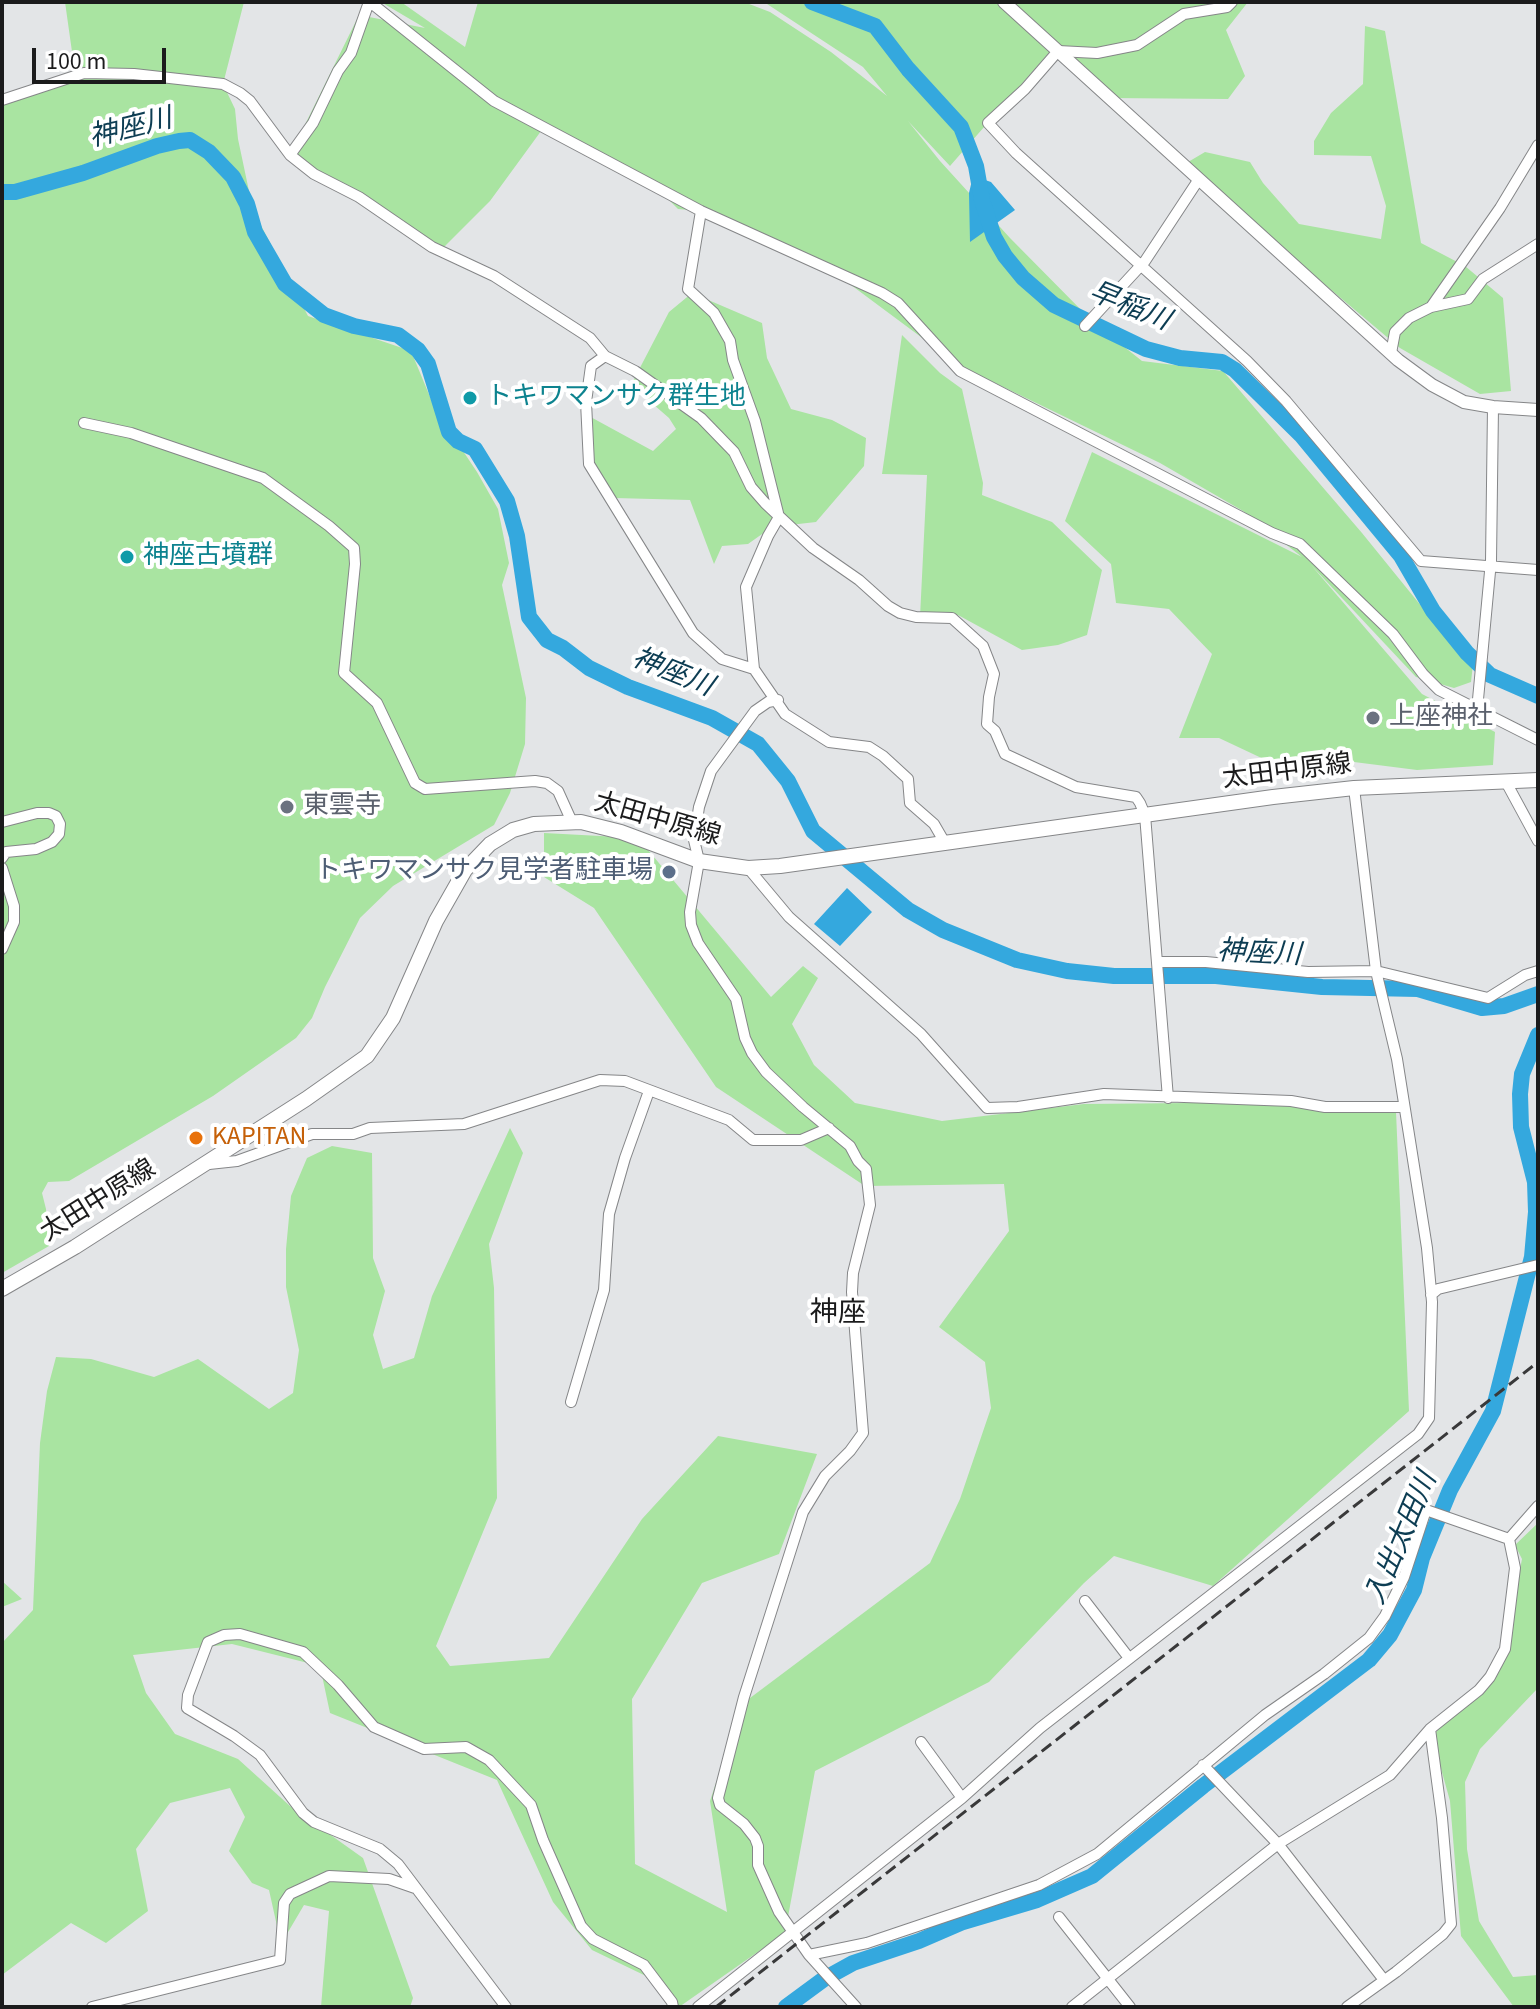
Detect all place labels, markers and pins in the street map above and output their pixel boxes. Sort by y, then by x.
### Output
place label: トキワマンサク群生地 [486,382,746,414]
marker: トキワマンサク群生地 [461,389,479,407]
place label: 神座古墳群 [143,541,273,573]
marker: 神座古墳群 [118,548,136,566]
place label: 上座神社 [1389,702,1493,734]
marker: 上座神社 [1364,709,1382,727]
place label: 東雲寺 [303,791,381,823]
marker: 東雲寺 [278,798,296,816]
place label: トキワマンサク見学者駐車場 [315,856,653,888]
marker: トキワマンサク見学者駐車場 [660,863,678,881]
place label: KAPITAN [212,1122,306,1154]
marker: KAPITAN [187,1129,205,1147]

